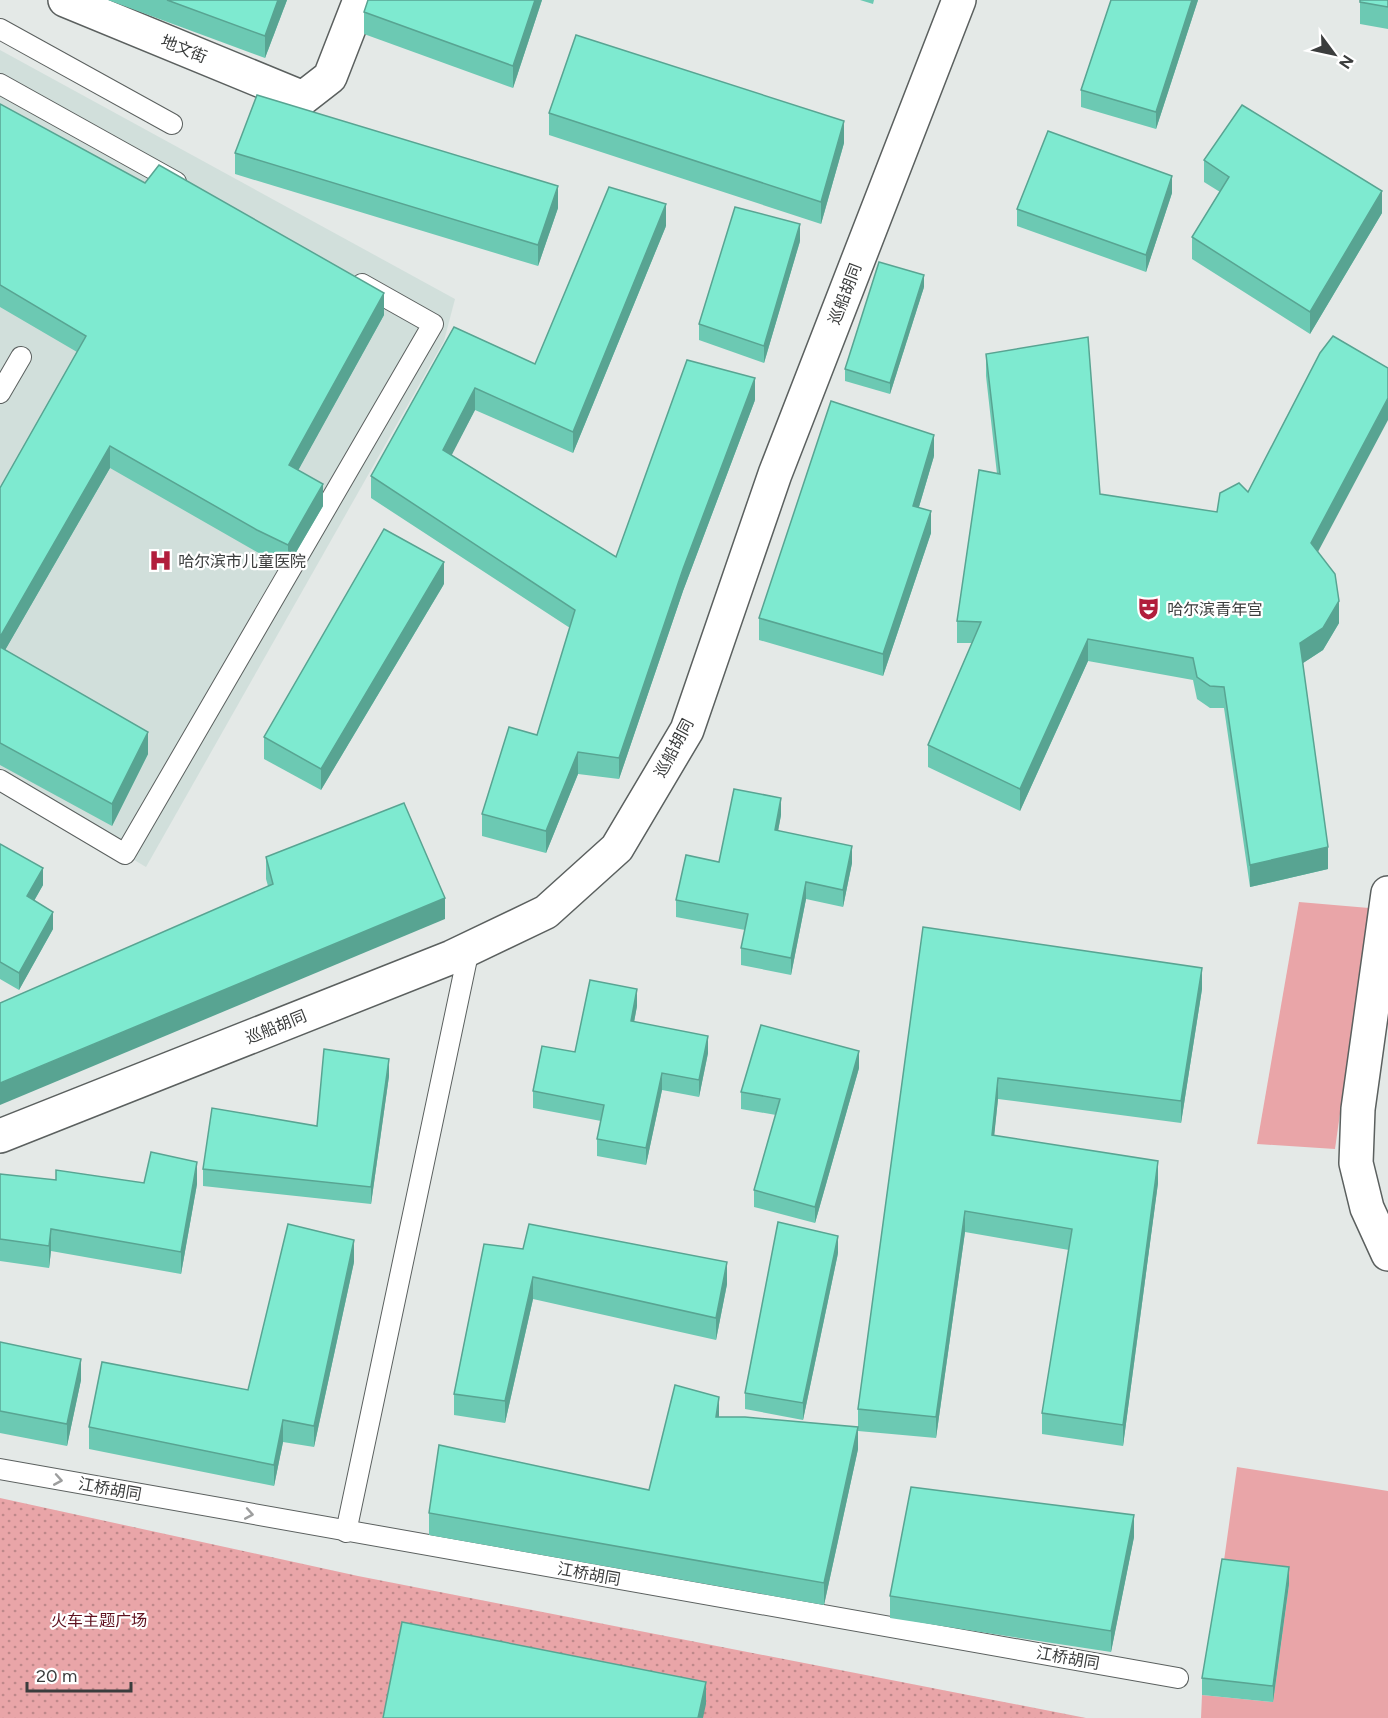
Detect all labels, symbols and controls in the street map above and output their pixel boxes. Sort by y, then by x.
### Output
north arrow [1304,24,1364,84]
street label: 地文街 [158,31,210,67]
text: N [1335,52,1357,72]
street label: 巡船胡同 [825,261,865,327]
hospital icon: 哈尔滨市儿童医院 [147,548,173,574]
place label: 哈尔滨市儿童医院 [178,552,306,571]
theatre icon: 哈尔滨青年宫 [1136,596,1162,622]
place label: 哈尔滨青年宫 [1167,600,1263,619]
street label: 巡船胡同 [651,715,697,781]
street label: 巡船胡同 [243,1006,309,1048]
one-way arrow [53,1473,62,1485]
street label: 江桥胡同 [77,1474,143,1504]
one-way arrow [244,1507,254,1520]
street label: 江桥胡同 [556,1559,622,1589]
park label: 火车主题广场 [51,1611,147,1630]
street label: 江桥胡同 [1035,1643,1101,1673]
scale bar [27,1655,130,1693]
text: 20 m [36,1665,77,1687]

